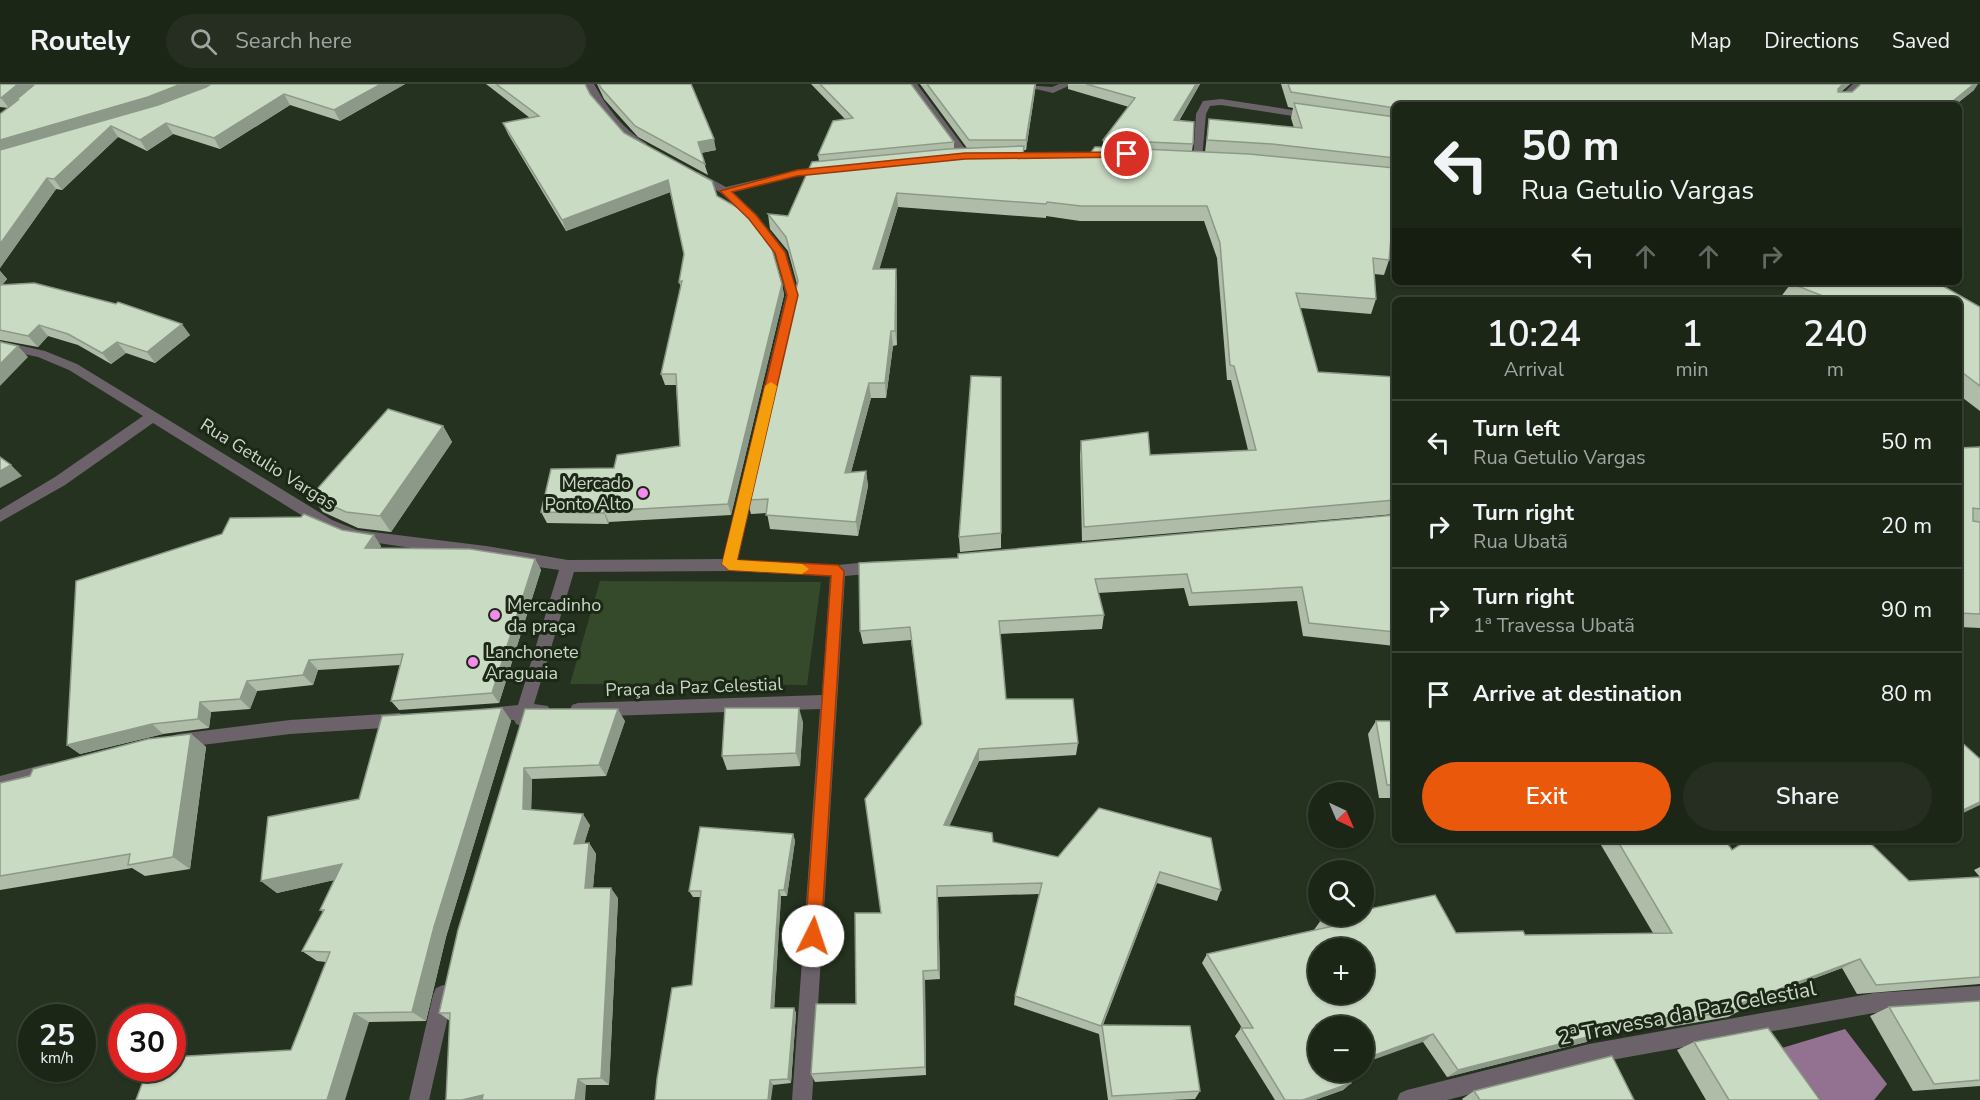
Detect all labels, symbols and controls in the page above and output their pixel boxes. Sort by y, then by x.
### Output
search box [166,14,586,68]
text: Routely [30,22,130,60]
icon: search [187,25,220,58]
text: Search here [235,26,352,56]
text: Map [1690,27,1731,55]
text: Directions [1764,27,1859,55]
text: Saved [1892,27,1950,55]
text: 50 m [1521,118,1620,175]
icon: left [1422,126,1500,204]
pin [1101,128,1152,179]
icon: arrive [1110,137,1143,170]
text: Rua Getulio Vargas [1521,172,1754,209]
icon: left [1566,240,1599,273]
icon: ahead [1629,240,1662,273]
icon: ahead [1692,240,1725,273]
icon: right [1755,240,1788,273]
text: 10:24 [1486,310,1581,359]
text: 1 [1681,310,1703,359]
text: 240 [1803,310,1868,359]
text: Arrival [1504,356,1564,383]
text: min [1676,356,1709,383]
text: m [1827,356,1844,383]
street label: Rua Getulio Vargas [196,413,340,515]
text: Turn left [1473,414,1560,444]
icon: left [1422,426,1455,459]
text: 50 m [1881,427,1932,457]
text: Rua Getulio Vargas [1473,444,1646,471]
place label: Mercado Ponto Alto [544,471,631,516]
marker: Mercado Ponto Alto [636,486,650,500]
text: Turn right [1473,498,1574,528]
icon: right [1422,510,1455,543]
text: 20 m [1881,511,1932,541]
text: Rua Ubatã [1473,528,1568,555]
text: Turn right [1473,582,1574,612]
place label: Mercadinho da praça [507,593,601,638]
icon: right [1422,594,1455,627]
text: 90 m [1881,595,1932,625]
marker: Mercadinho da praça [488,608,502,622]
text: 1ª Travessa Ubatã [1473,612,1635,639]
place label: Lanchonete Araguaia [485,640,579,685]
marker: Lanchonete Araguaia [466,655,480,669]
street label: Praça da Paz Celestial [605,672,784,702]
icon: arrive [1422,678,1455,711]
text: Arrive at destination [1473,679,1682,709]
text: 80 m [1881,679,1932,709]
button: Exit [1422,762,1671,831]
button: Share [1683,762,1932,831]
north arrow [1308,782,1374,848]
map controls [1308,782,1374,1082]
button: search [1308,860,1374,926]
position arrow [781,904,845,968]
button: + [1308,938,1374,1004]
street label: 2ª Travessa da Paz Celestial [1556,974,1819,1052]
speed limit sign: 30 [108,1004,186,1082]
text: 25 [39,1015,75,1056]
button: − [1308,1016,1374,1082]
text: km/h [40,1048,74,1068]

